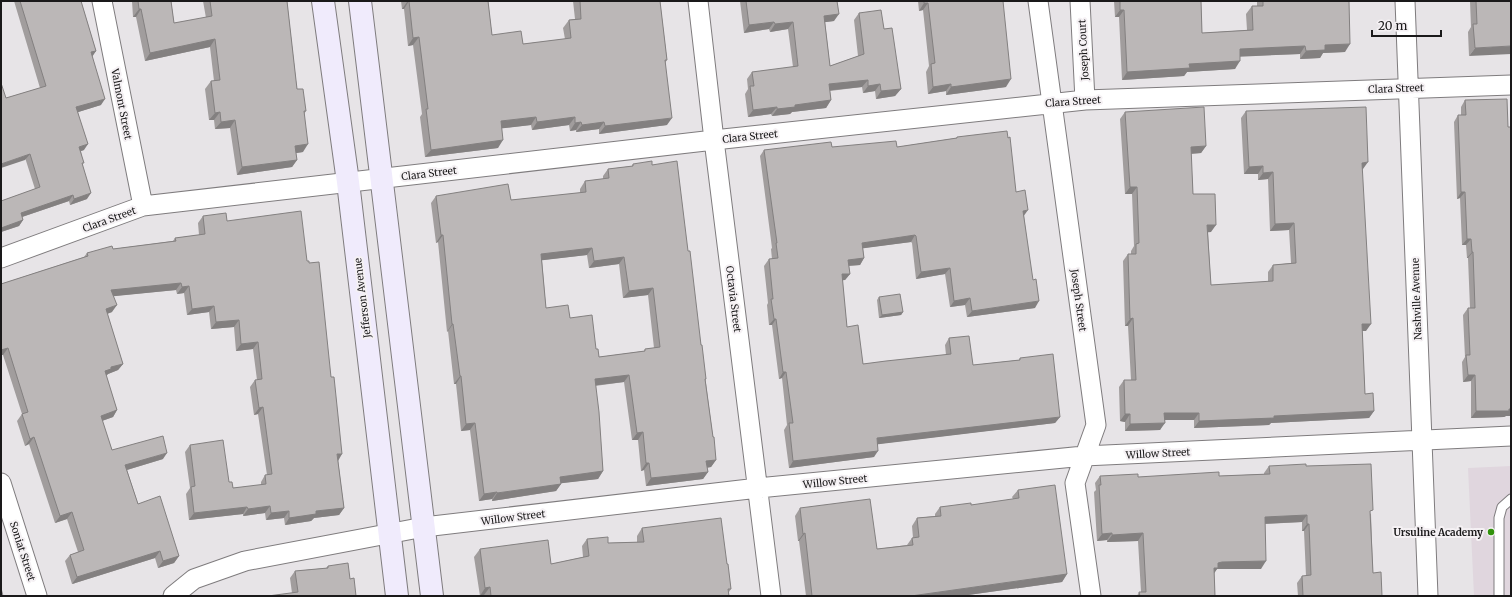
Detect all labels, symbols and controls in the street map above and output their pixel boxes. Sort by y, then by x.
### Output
scale bar [1372,12,1441,38]
text: 20 m [1378,18,1407,33]
street label: Joseph Court [1075,19,1092,82]
street label: Valmont Street [108,67,135,141]
street label: Clara Street [1368,81,1424,96]
street label: Clara Street [1045,93,1101,110]
street label: Clara Street [722,127,779,146]
street label: Clara Street [401,164,458,183]
street label: Clara Street [81,204,138,235]
street label: Jefferson Avenue [351,257,374,340]
street label: Nashville Avenue [1409,258,1424,340]
street label: Octavia Street [723,265,744,333]
street label: Joseph Street [1068,267,1089,332]
street label: Willow Street [1124,445,1191,462]
street label: Willow Street [801,472,868,491]
street label: Willow Street [479,507,546,528]
street label: Soniat Street [7,520,38,583]
place label: Ursuline Academy [1393,526,1483,539]
marker: Ursuline Academy [1486,527,1496,537]

